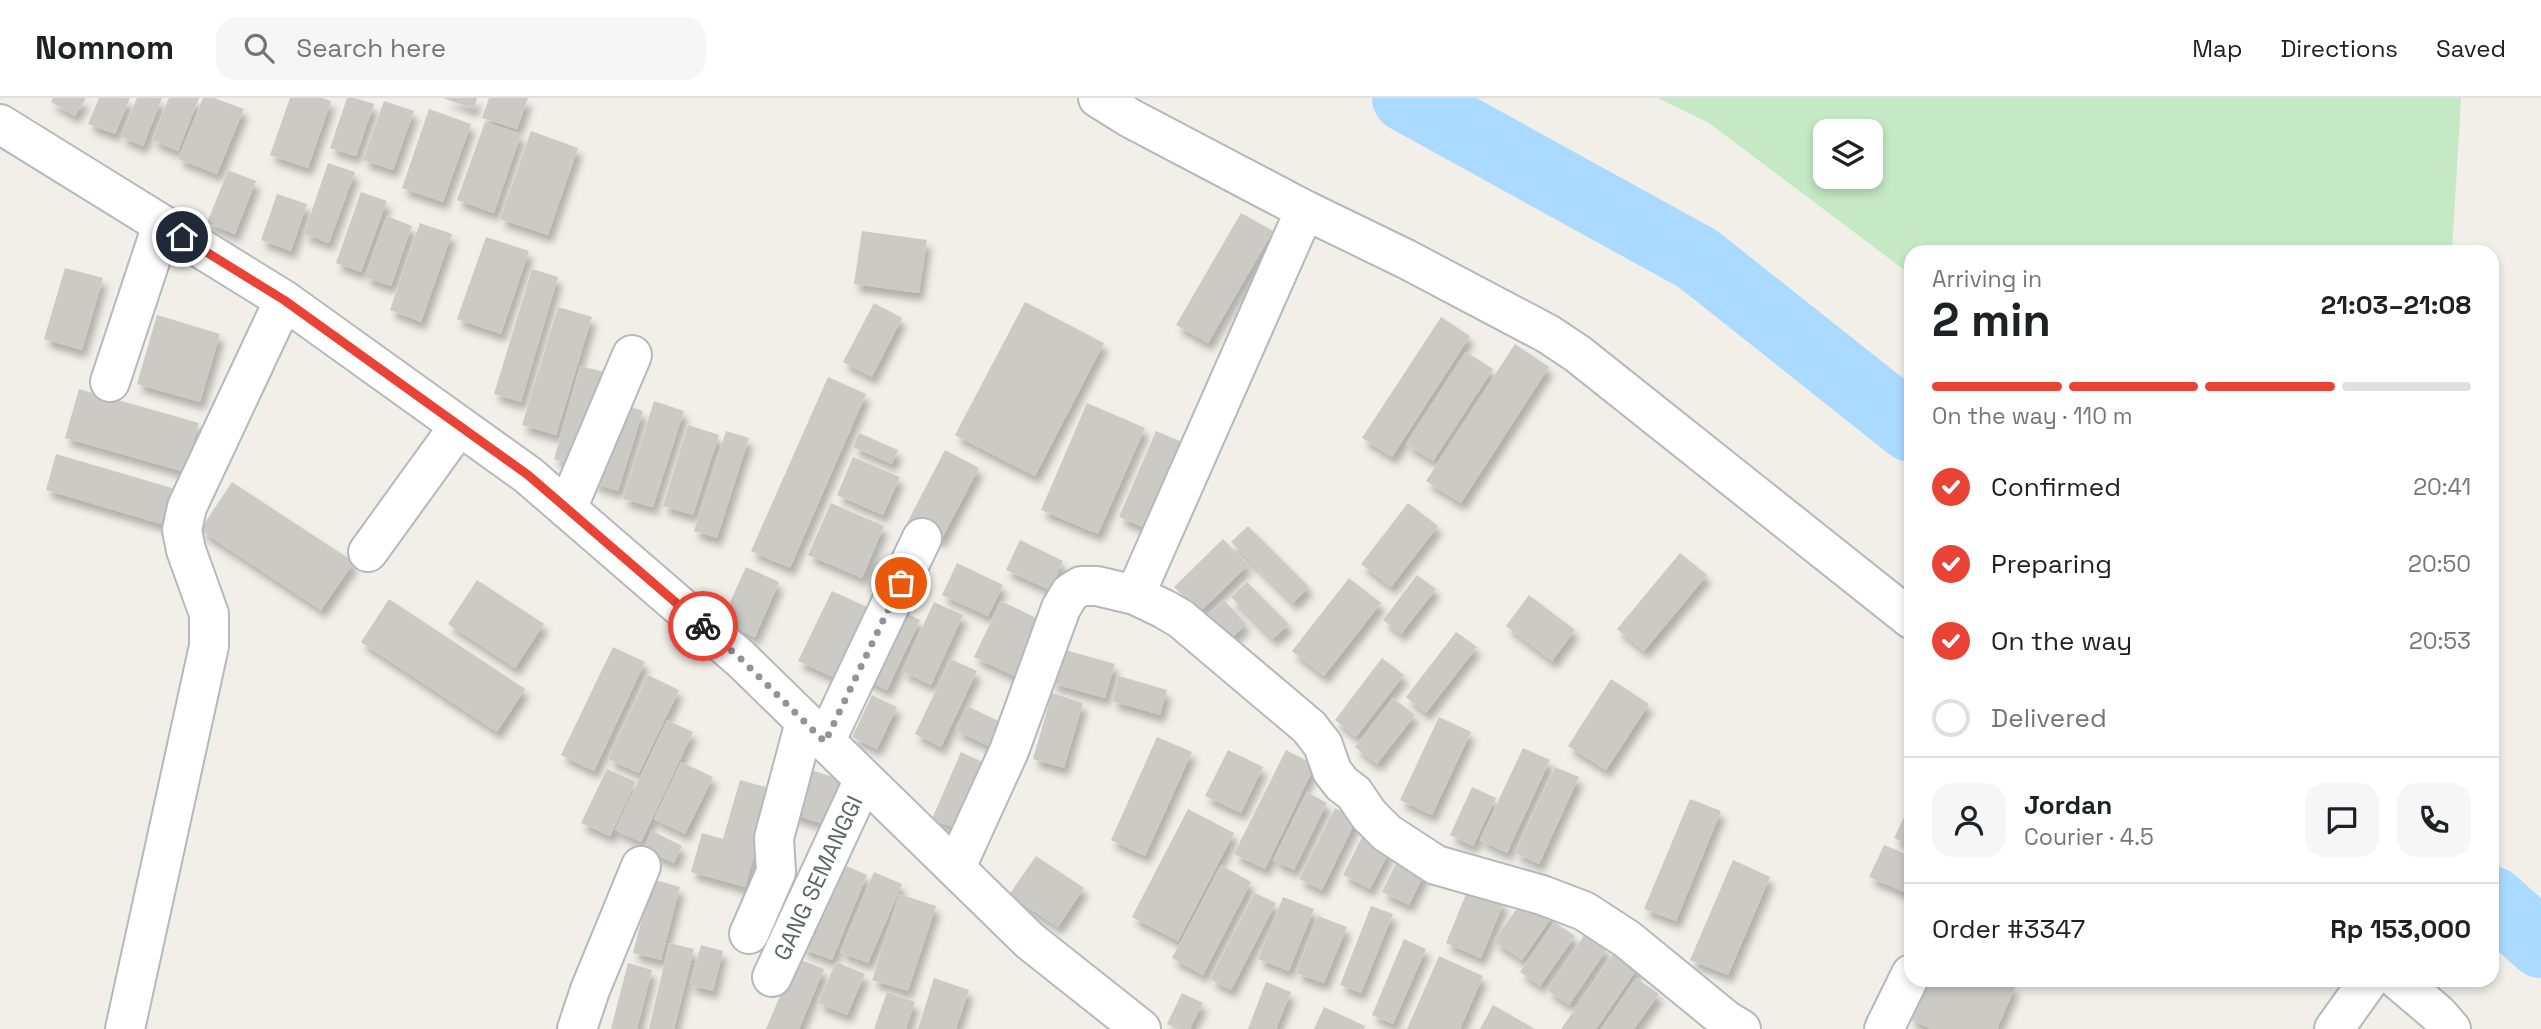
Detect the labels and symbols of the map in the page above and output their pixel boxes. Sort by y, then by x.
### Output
pin [152,207,212,267]
pin [871,553,931,613]
courier [668,591,738,661]
street label: GANG SEMANGGI [767,791,869,965]

